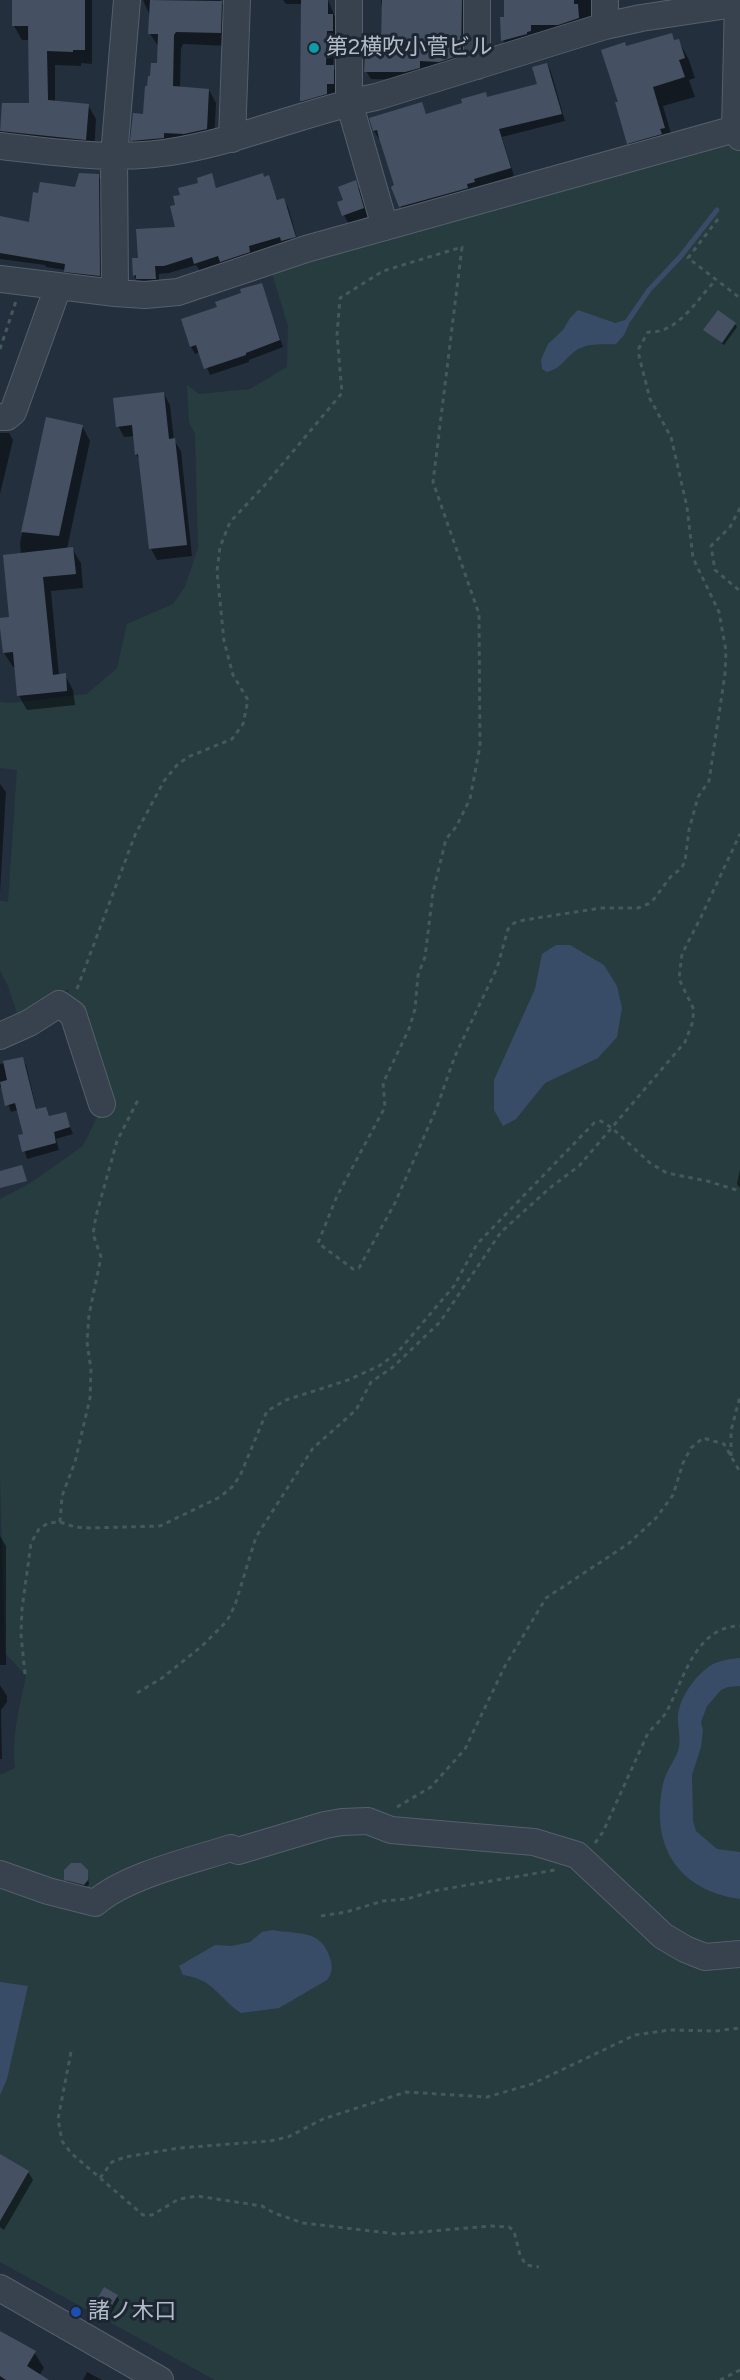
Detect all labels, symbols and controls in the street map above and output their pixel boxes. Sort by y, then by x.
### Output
place label: 第2横吹小菅ビル [326,35,492,61]
marker: 第2横吹小菅ビル [307,41,321,55]
place label: 諸ノ木口 [88,2299,176,2325]
marker: 諸ノ木口 [69,2305,83,2319]

